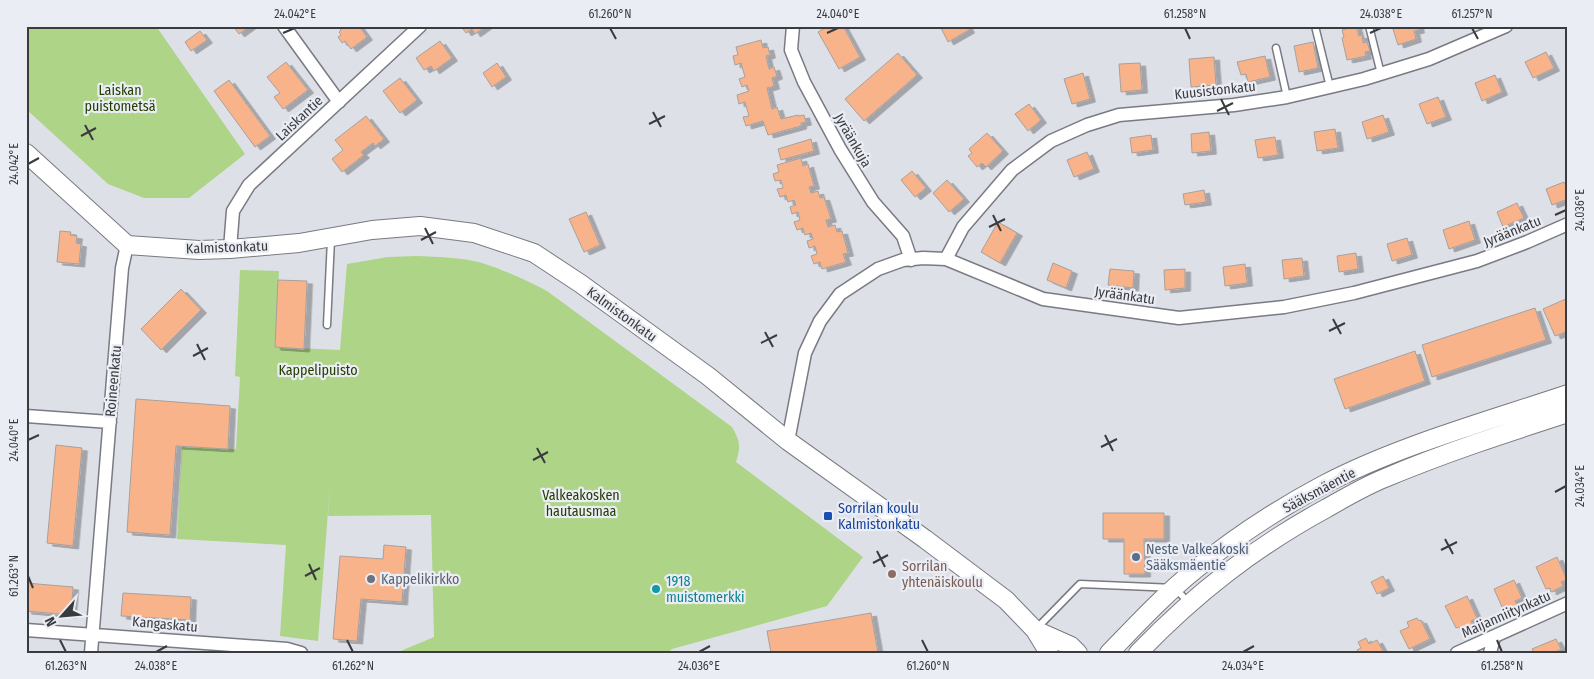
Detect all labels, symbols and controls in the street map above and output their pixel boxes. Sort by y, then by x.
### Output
text: 24.042°E [274,7,316,21]
text: 61.260°N [588,7,632,21]
text: 24.040°E [817,7,860,21]
text: 61.258°N [1164,7,1206,21]
text: 24.038°E [1360,7,1402,21]
text: 61.257°N [1451,7,1493,21]
street label: Kuusistonkatu [1174,78,1257,103]
park label: Laiskan puistometsä [84,82,156,115]
street label: Laiskantie [272,92,326,144]
street label: Jyräänkuja [830,110,875,170]
text: 24.042°E [7,143,21,185]
text: 24.036°E [1573,189,1587,231]
street label: Jyräänkatu [1481,212,1543,251]
street label: Kalmistonkatu [186,238,268,257]
street label: Kalmistonkatu [583,283,660,345]
street label: Jyräänkatu [1094,283,1156,308]
street label: Roineenkatu [102,344,125,418]
park label: Kappelipuisto [278,362,358,379]
text: 24.040°E [7,418,21,461]
street label: Sääksmäentie [1280,464,1359,517]
text: 24.034°E [1573,465,1587,507]
park label: Valkeakosken hautausmaa [542,487,620,520]
place label: Sorrilan koulu Kalmistonkatu [838,500,920,533]
marker: Sorrilan koulu Kalmistonkatu [822,510,834,522]
place label: Neste Valkeakoski Sääksmäentie [1146,541,1249,574]
marker: Neste Valkeakoski Sääksmäentie [1130,551,1142,563]
text: 61.263°N [7,555,21,597]
place label: Sorrilan yhtenäiskoulu [902,558,983,591]
marker: Sorrilan yhtenäiskoulu [886,568,898,580]
place label: Kappelikirkko [381,571,459,588]
marker: Kappelikirkko [365,573,377,585]
place label: 1918 muistomerkki [666,573,744,606]
marker: 1918 muistomerkki [650,583,662,595]
street label: Maijanniitynkatu [1459,587,1553,642]
north arrow [38,592,88,642]
street label: Kangaskatu [131,613,198,636]
text: N [41,614,60,629]
text: 61.263°N [45,659,87,673]
text: 24.038°E [135,659,177,673]
text: 61.262°N [332,659,374,673]
text: 24.036°E [678,659,720,673]
text: 61.260°N [906,659,950,673]
text: 24.034°E [1222,659,1264,673]
text: 61.258°N [1481,659,1523,673]

